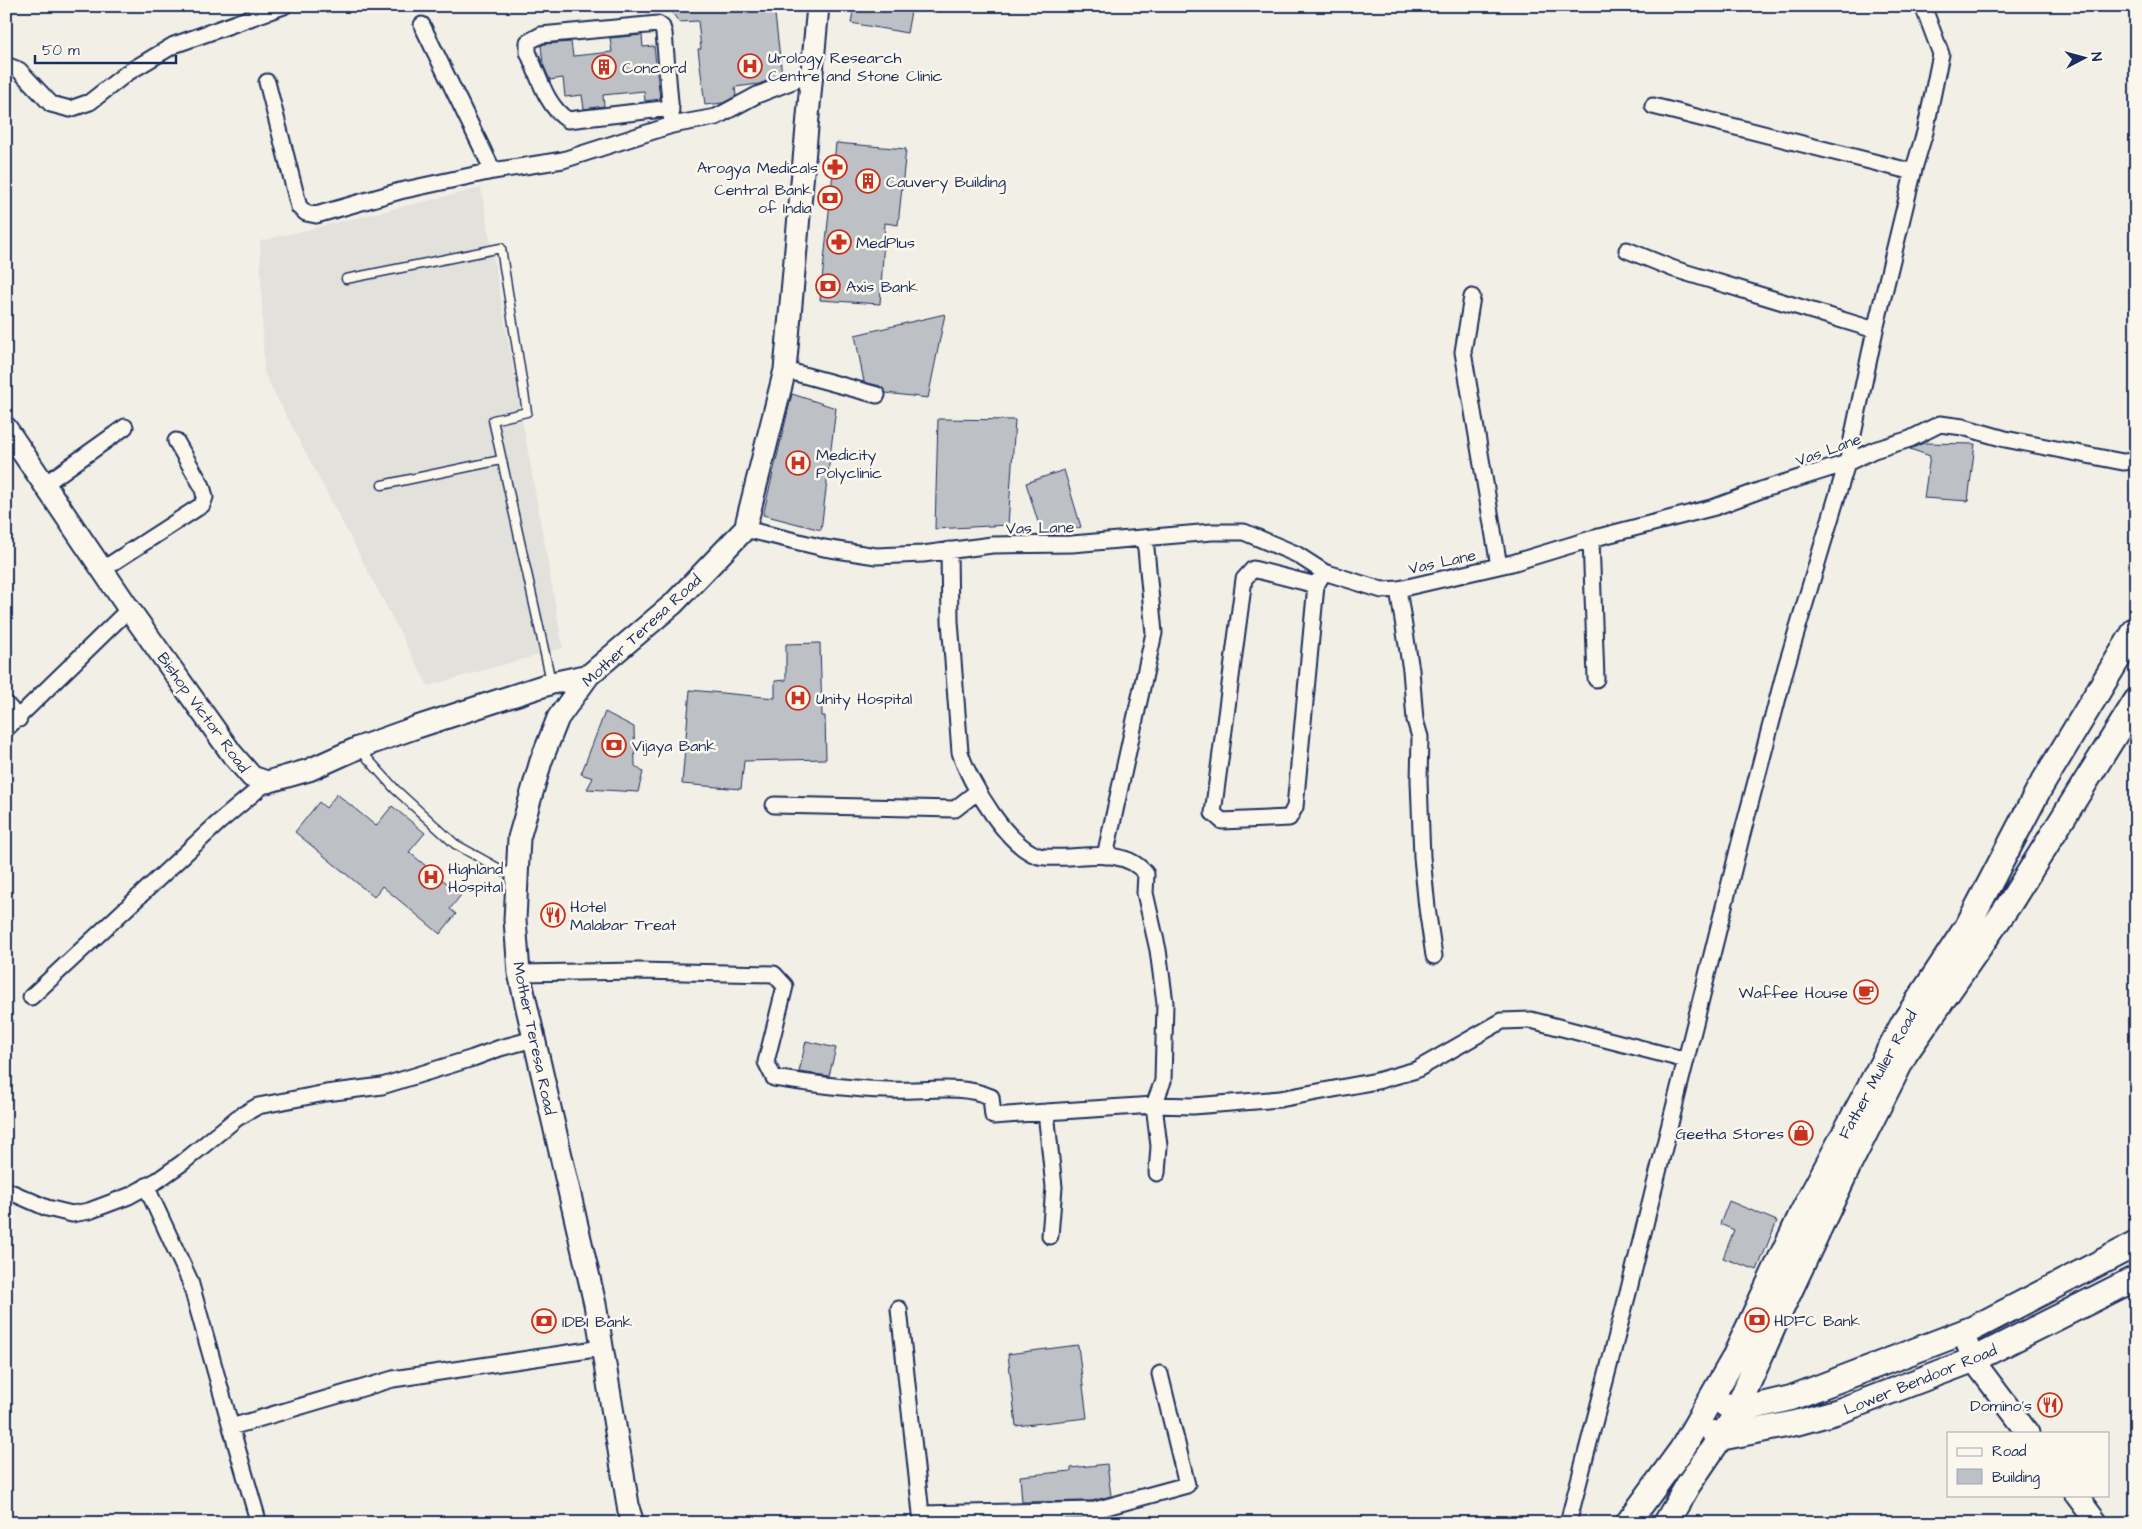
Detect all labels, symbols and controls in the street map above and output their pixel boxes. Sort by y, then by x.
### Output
scale bar [35,32,176,64]
north arrow [2060,32,2110,82]
text: 50 m [42,40,80,61]
place label: Urology Research Centre and Stone Clinic [768,47,943,87]
text: N [2086,51,2106,62]
hospital icon: Urology Research Centre and Stone Clinic [737,53,763,79]
building icon: Concord [591,54,617,80]
place label: Concord [622,57,686,79]
pharmacy icon: Arogya Medicals [822,154,848,180]
place label: Arogya Medicals [697,157,818,180]
building icon: Cauvery Building [855,168,881,194]
place label: Cauvery Building [886,171,1006,194]
place label: Central Bank of India [714,179,812,219]
bank icon: Central Bank of India [817,185,843,211]
pharmacy icon: MedPlus [826,229,852,255]
place label: MedPlus [856,232,915,254]
bank icon: Axis Bank [815,273,841,299]
place label: Axis Bank [846,276,918,298]
street label: Vas Lane [1792,428,1865,472]
place label: Medicity Polyclinic [816,444,882,485]
hospital icon: Medicity Polyclinic [785,450,811,476]
street label: Vas Lane [1006,516,1075,540]
street label: Vas Lane [1406,544,1478,580]
street label: Mother Teresa Road [577,570,706,692]
street label: Bishop Victor Road [152,648,254,777]
hospital icon: Unity Hospital [785,685,811,711]
place label: Unity Hospital [816,688,912,711]
bank icon: Vijaya Bank [601,732,627,758]
place label: Vijaya Bank [632,735,716,758]
place label: Highland Hospital [448,858,503,898]
hospital icon: Highland Hospital [418,864,444,890]
place label: Hotel Malabar Treat [570,896,677,936]
restaurant icon: Hotel Malabar Treat [540,902,566,928]
street label: Mother Teresa Road [507,960,561,1117]
cafe icon: Waffee House [1853,979,1879,1005]
place label: Waffee House [1739,982,1848,1004]
street label: Father Muller Road [1833,1006,1923,1143]
shop icon: Geetha Stores [1788,1120,1814,1146]
place label: Geetha Stores [1675,1123,1784,1145]
bank icon: HDFC Bank [1744,1307,1770,1333]
bank icon: IDBI Bank [531,1308,557,1334]
place label: HDFC Bank [1774,1310,1860,1332]
place label: IDBI Bank [562,1311,633,1333]
street label: Lower Bendoor Road [1841,1339,2000,1421]
restaurant icon: Domino's [2037,1392,2063,1418]
place label: Domino's [1970,1395,2032,1417]
legend [1947,1432,2110,1496]
text: Road [1992,1441,2027,1462]
text: Building [1992,1467,2040,1489]

